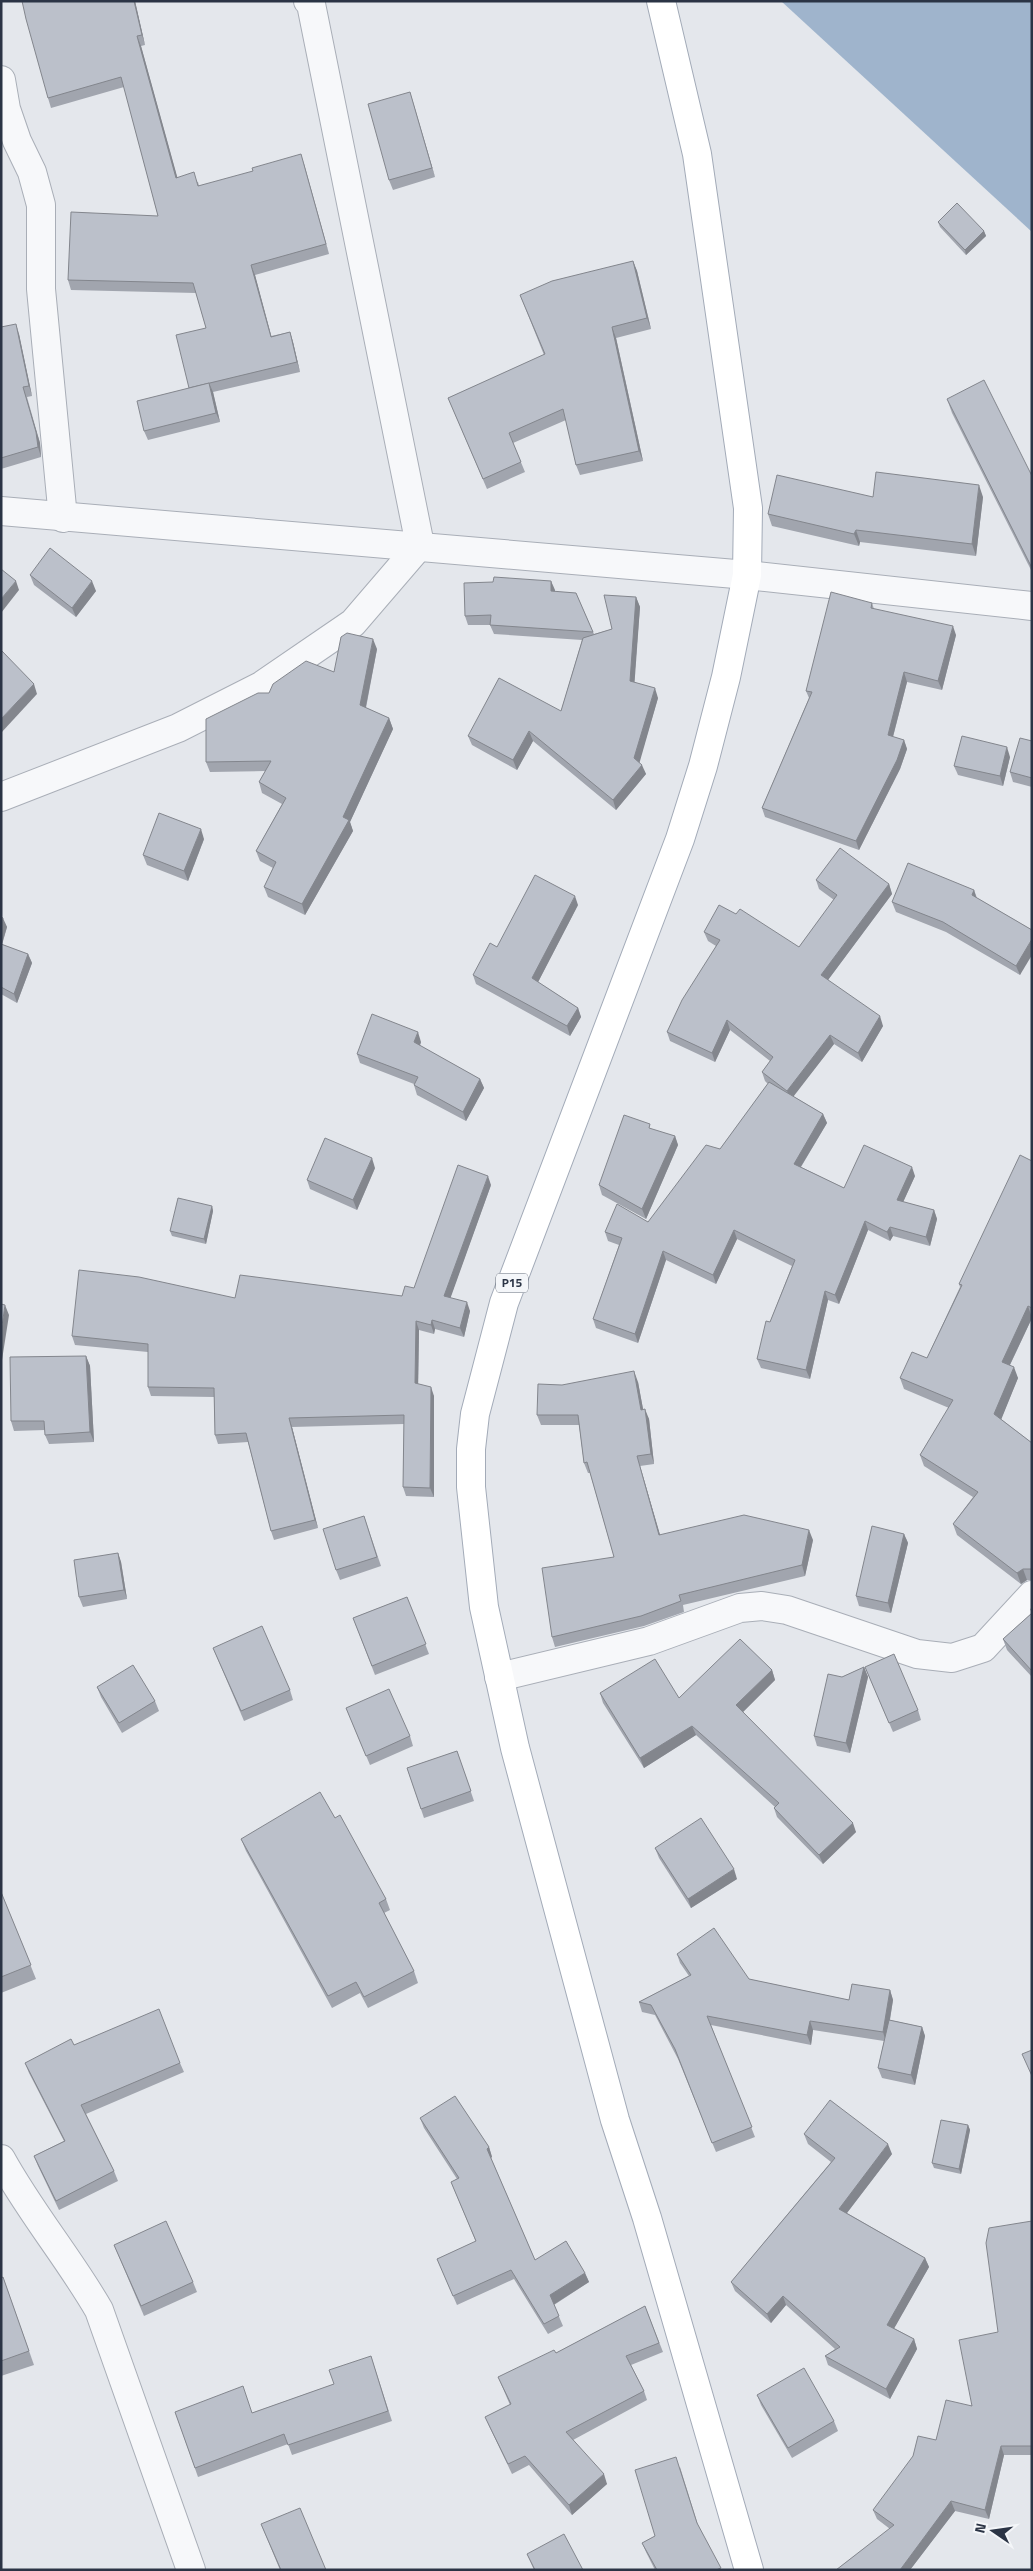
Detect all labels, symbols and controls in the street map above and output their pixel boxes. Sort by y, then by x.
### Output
road number: P15 [496,1274,528,1292]
north arrow [968,2506,1018,2556]
text: N [969,2521,991,2535]

